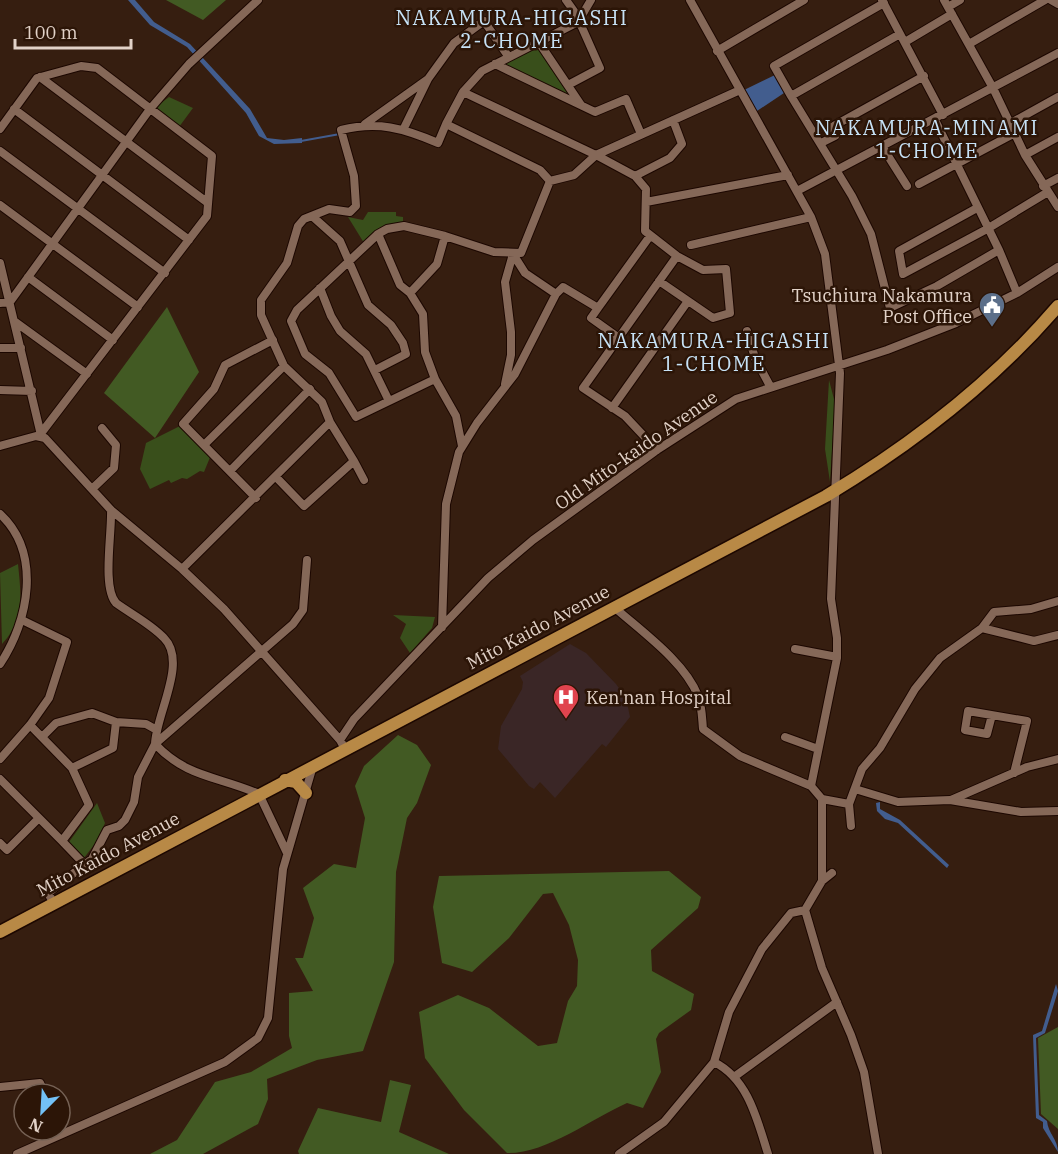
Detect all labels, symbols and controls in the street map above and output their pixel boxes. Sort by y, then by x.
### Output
district label: NAKAMURA-HIGASHI 2-CHOME [396,4,628,54]
scale bar [15,12,130,50]
text: 100 m [24,21,78,44]
district label: NAKAMURA-MINAMI 1-CHOME [815,114,1039,164]
place label: Tsuchiura Nakamura Post Office [791,284,972,328]
public building icon: Tsuchiura Nakamura Post Office [977,290,1007,328]
district label: NAKAMURA-HIGASHI 1-CHOME [598,327,830,377]
street label: Old Mito-kaido Avenue [550,385,722,515]
street label: Mito Kaido Avenue [463,580,613,674]
hospital icon: Ken'nan Hospital [551,682,581,720]
place label: Ken'nan Hospital [586,686,731,709]
street label: Mito Kaido Avenue [33,807,183,901]
north arrow [12,1082,72,1142]
text: N [26,1114,46,1137]

